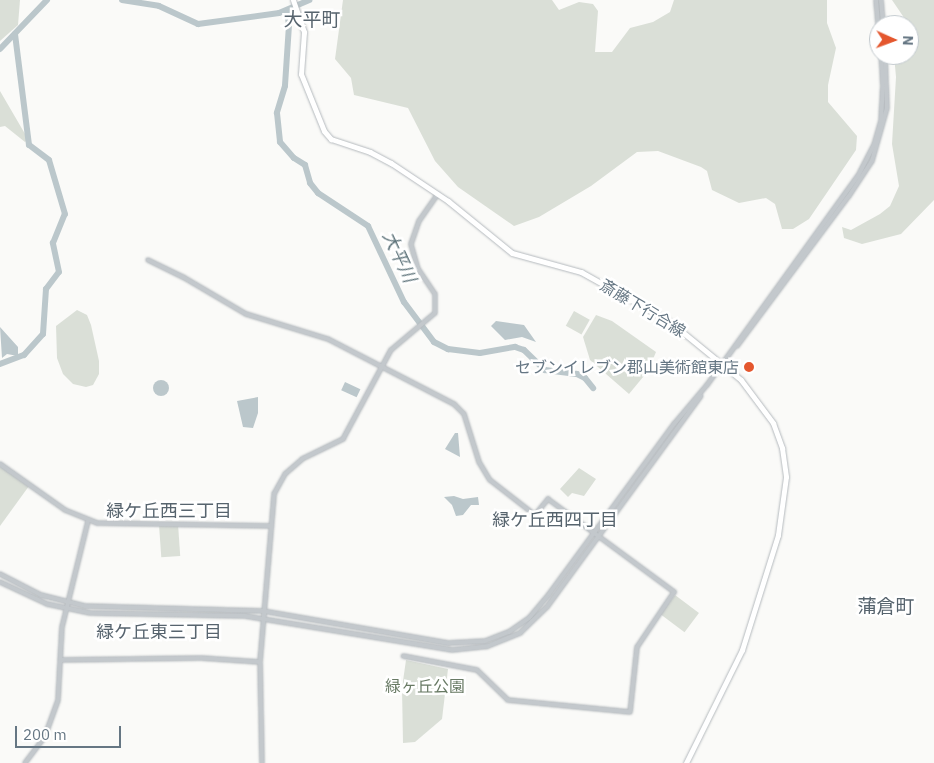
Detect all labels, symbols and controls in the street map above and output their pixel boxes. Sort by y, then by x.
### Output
district label: 大平町 [284,9,340,31]
north arrow [869,15,919,65]
text: N [899,35,917,46]
water label: 大平川 [378,228,420,286]
street label: 斎藤下行合線 [597,275,689,341]
place label: セブンイレブン郡山美術館東店 [515,357,739,377]
marker: セブンイレブン郡山美術館東店 [743,361,755,373]
district label: 緑ケ丘西三丁目 [106,500,232,522]
district label: 緑ケ丘西四丁目 [492,509,618,531]
district label: 蒲倉町 [858,596,914,618]
district label: 緑ケ丘東三丁目 [96,621,222,643]
park label: 緑ヶ丘公園 [385,676,465,696]
scale bar [18,716,124,748]
text: 200 m [23,725,67,744]

